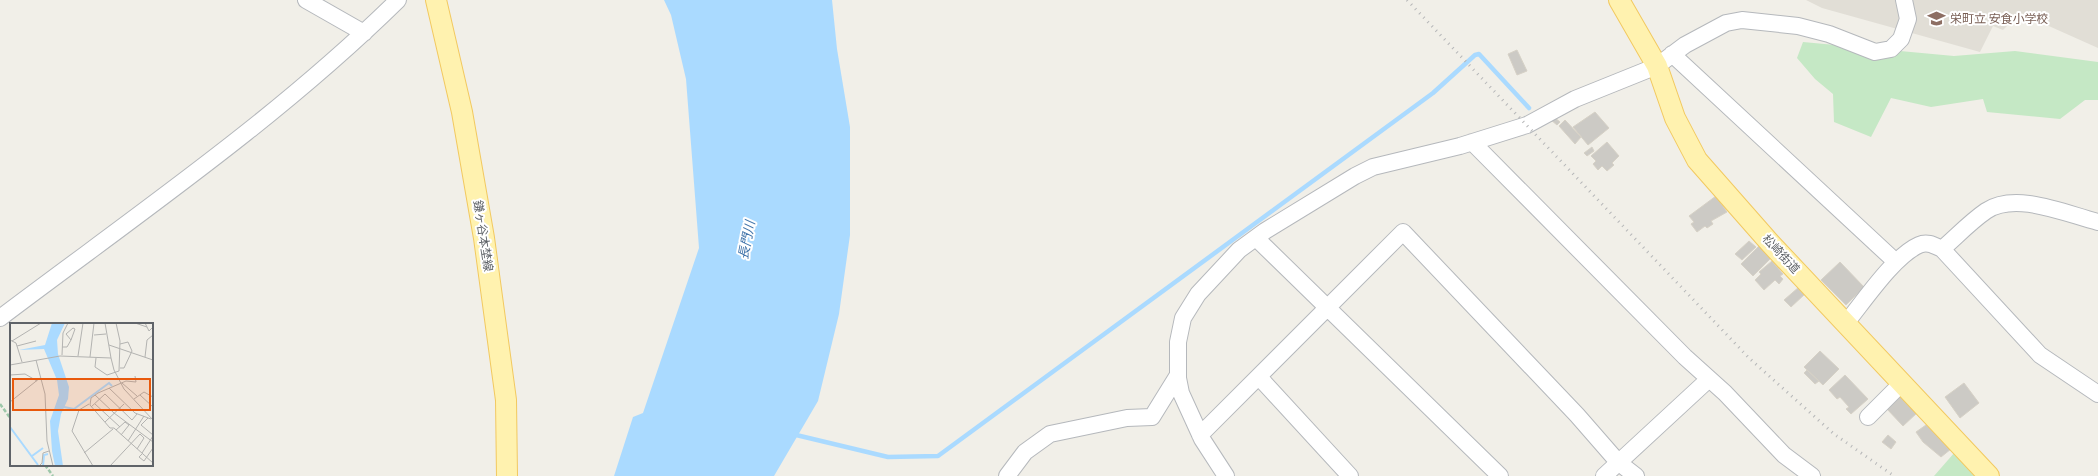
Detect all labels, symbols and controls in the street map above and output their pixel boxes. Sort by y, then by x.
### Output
school or university icon: 栄町立 安食小学校 [1927,9,1947,29]
place label: 栄町立 安食小学校 [1950,11,2048,28]
street label: 鎌ヶ谷本埜線 [468,199,497,273]
water label: 長門川 [734,217,760,261]
street label: 松崎街道 [1758,231,1803,278]
inset map [10,323,153,466]

